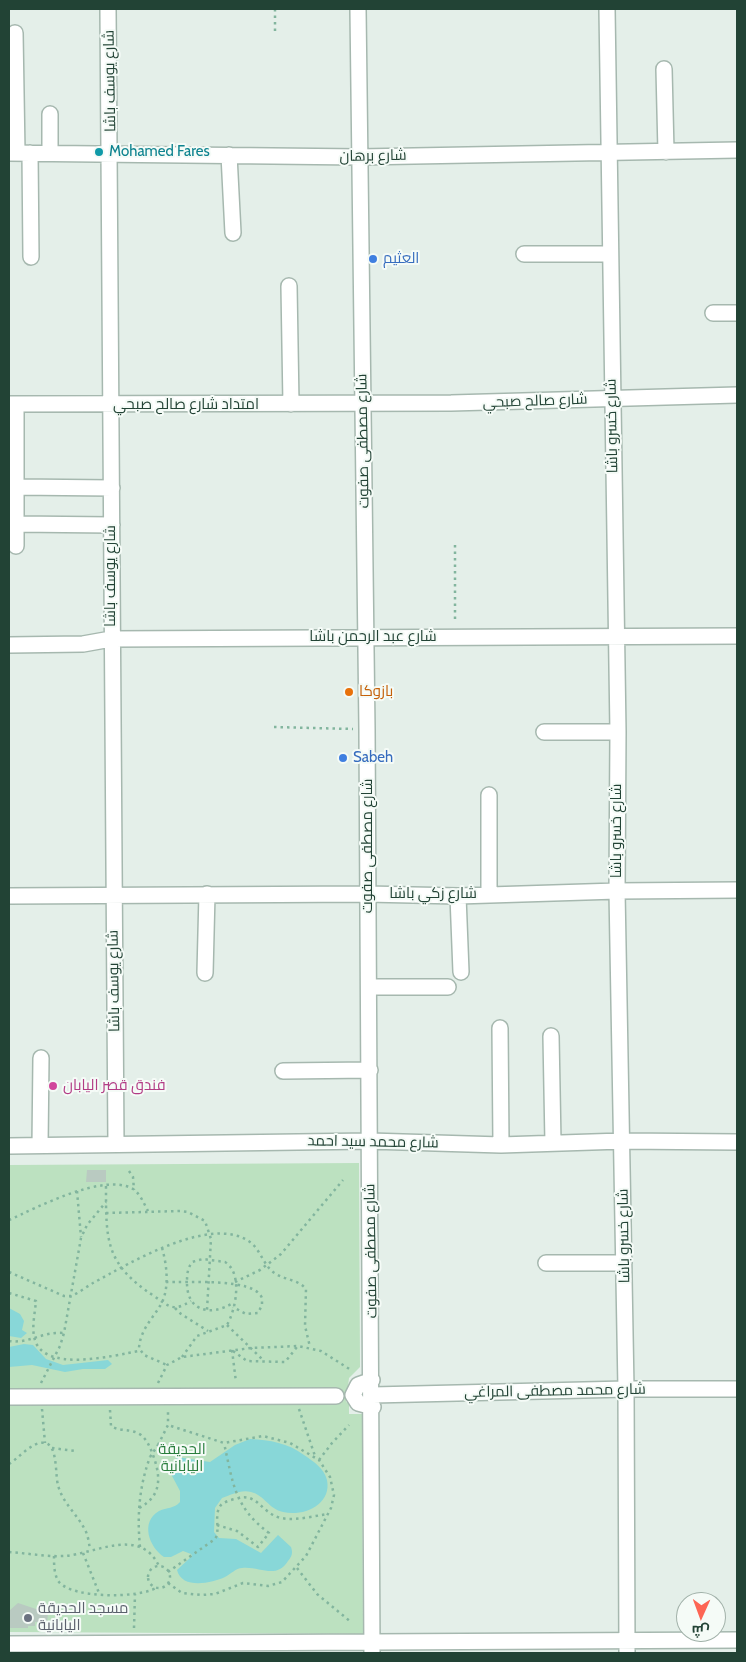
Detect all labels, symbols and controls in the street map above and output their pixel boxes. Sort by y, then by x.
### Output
street label: شارع يوسف باشا [100,30,120,132]
place label: Mohamed Fares [109,143,210,161]
marker: Mohamed Fares [93,146,105,158]
street label: شارع برهان [339,146,407,166]
place label: العثيم [383,250,419,268]
marker: العثيم [367,253,379,265]
street label: شارع مصطفى صفوت [353,373,373,509]
street label: شارع خسرو باشا [602,378,622,474]
street label: شارع صالح صبحي [482,390,588,412]
street label: امتداد شارع صالح صبحي [113,396,259,414]
street label: شارع يوسف باشا [102,525,120,627]
street label: شارع عبد الرحمن باشا [309,628,437,646]
place label: بازوكا [359,683,393,701]
marker: بازوكا [343,686,355,698]
place label: Sabeh [353,749,393,767]
marker: Sabeh [337,752,349,764]
street label: شارع مصطفى صفوت [359,779,377,913]
street label: شارع خسرو باشا [608,784,626,878]
street label: شارع زكي باشا [389,885,477,903]
street label: شارع يوسف باشا [104,930,124,1032]
place label: فندق قصر اليابان [63,1077,166,1095]
marker: فندق قصر اليابان [47,1080,59,1092]
street label: شارع محمد سيد احمد [307,1132,439,1152]
street label: شارع مصطفى صفوت [361,1183,381,1319]
street label: شارع خسرو باشا [614,1188,634,1284]
street label: شارع محمد مصطفى المراغي [464,1380,646,1402]
park label: الحديقة اليابانية [158,1441,206,1476]
north arrow [676,1592,726,1642]
place label: مسجد الحديقة اليابانية [38,1600,128,1635]
marker: مسجد الحديقة اليابانية [22,1612,34,1624]
text: ش [691,1622,710,1640]

